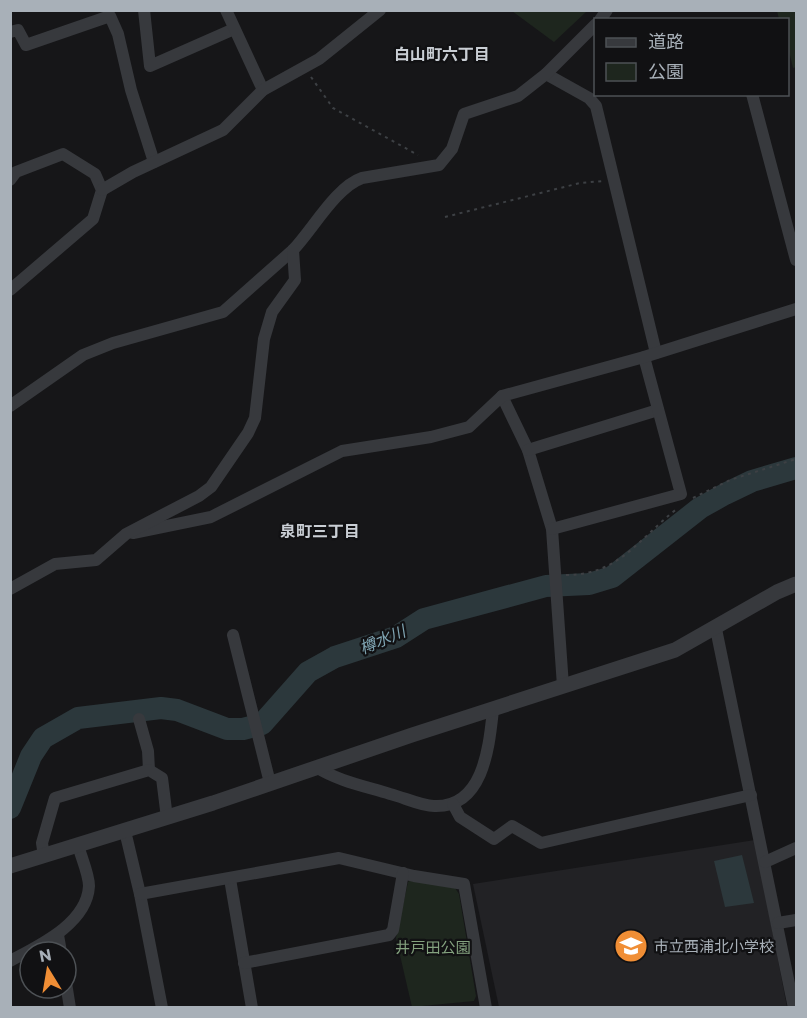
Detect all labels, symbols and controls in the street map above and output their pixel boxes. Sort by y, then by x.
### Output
legend [594,18,789,96]
text: 道路 [648,30,684,52]
district label: 白山町六丁目 [394,44,490,63]
text: 公園 [648,60,684,82]
district label: 泉町三丁目 [280,521,360,540]
water label: 樽水川 [356,620,410,657]
school or university icon: 市立西浦北小学校 [613,928,649,964]
place label: 市立西浦北小学校 [654,937,774,955]
park label: 井戸田公園 [395,938,471,956]
north arrow [18,940,78,1000]
text: N [37,944,53,965]

